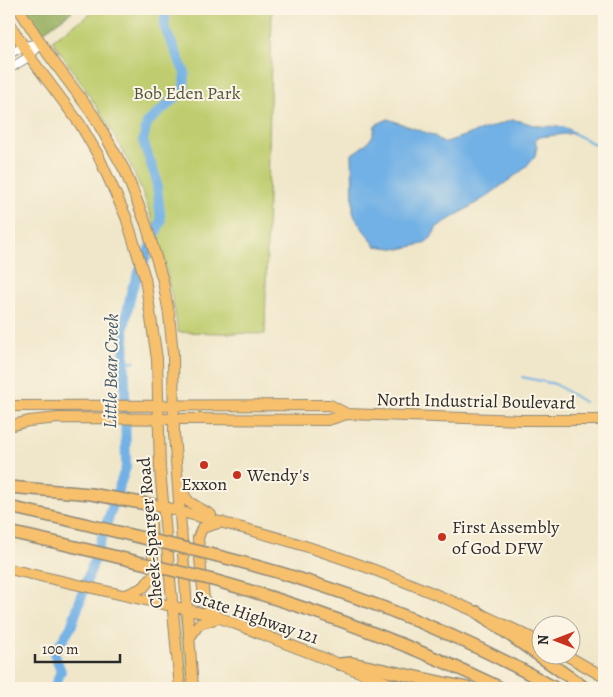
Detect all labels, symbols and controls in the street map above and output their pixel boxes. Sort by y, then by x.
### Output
park label: Bob Eden Park [133,81,241,105]
water label: Little Bear Creek [97,313,125,429]
street label: North Industrial Boulevard [376,387,576,415]
street label: Cheek-Sparger Road [131,456,169,610]
marker: Exxon [198,459,210,471]
place label: Wendy's [246,463,310,487]
marker: Wendy's [231,469,243,481]
place label: Exxon [181,472,227,496]
place label: First Assembly of God DFW [452,515,560,560]
marker: First Assembly of God DFW [436,531,448,543]
street label: State Highway 121 [190,584,322,650]
north arrow [530,614,580,664]
scale bar [35,632,120,664]
text: N [534,635,553,645]
text: 100 m [42,639,79,659]

